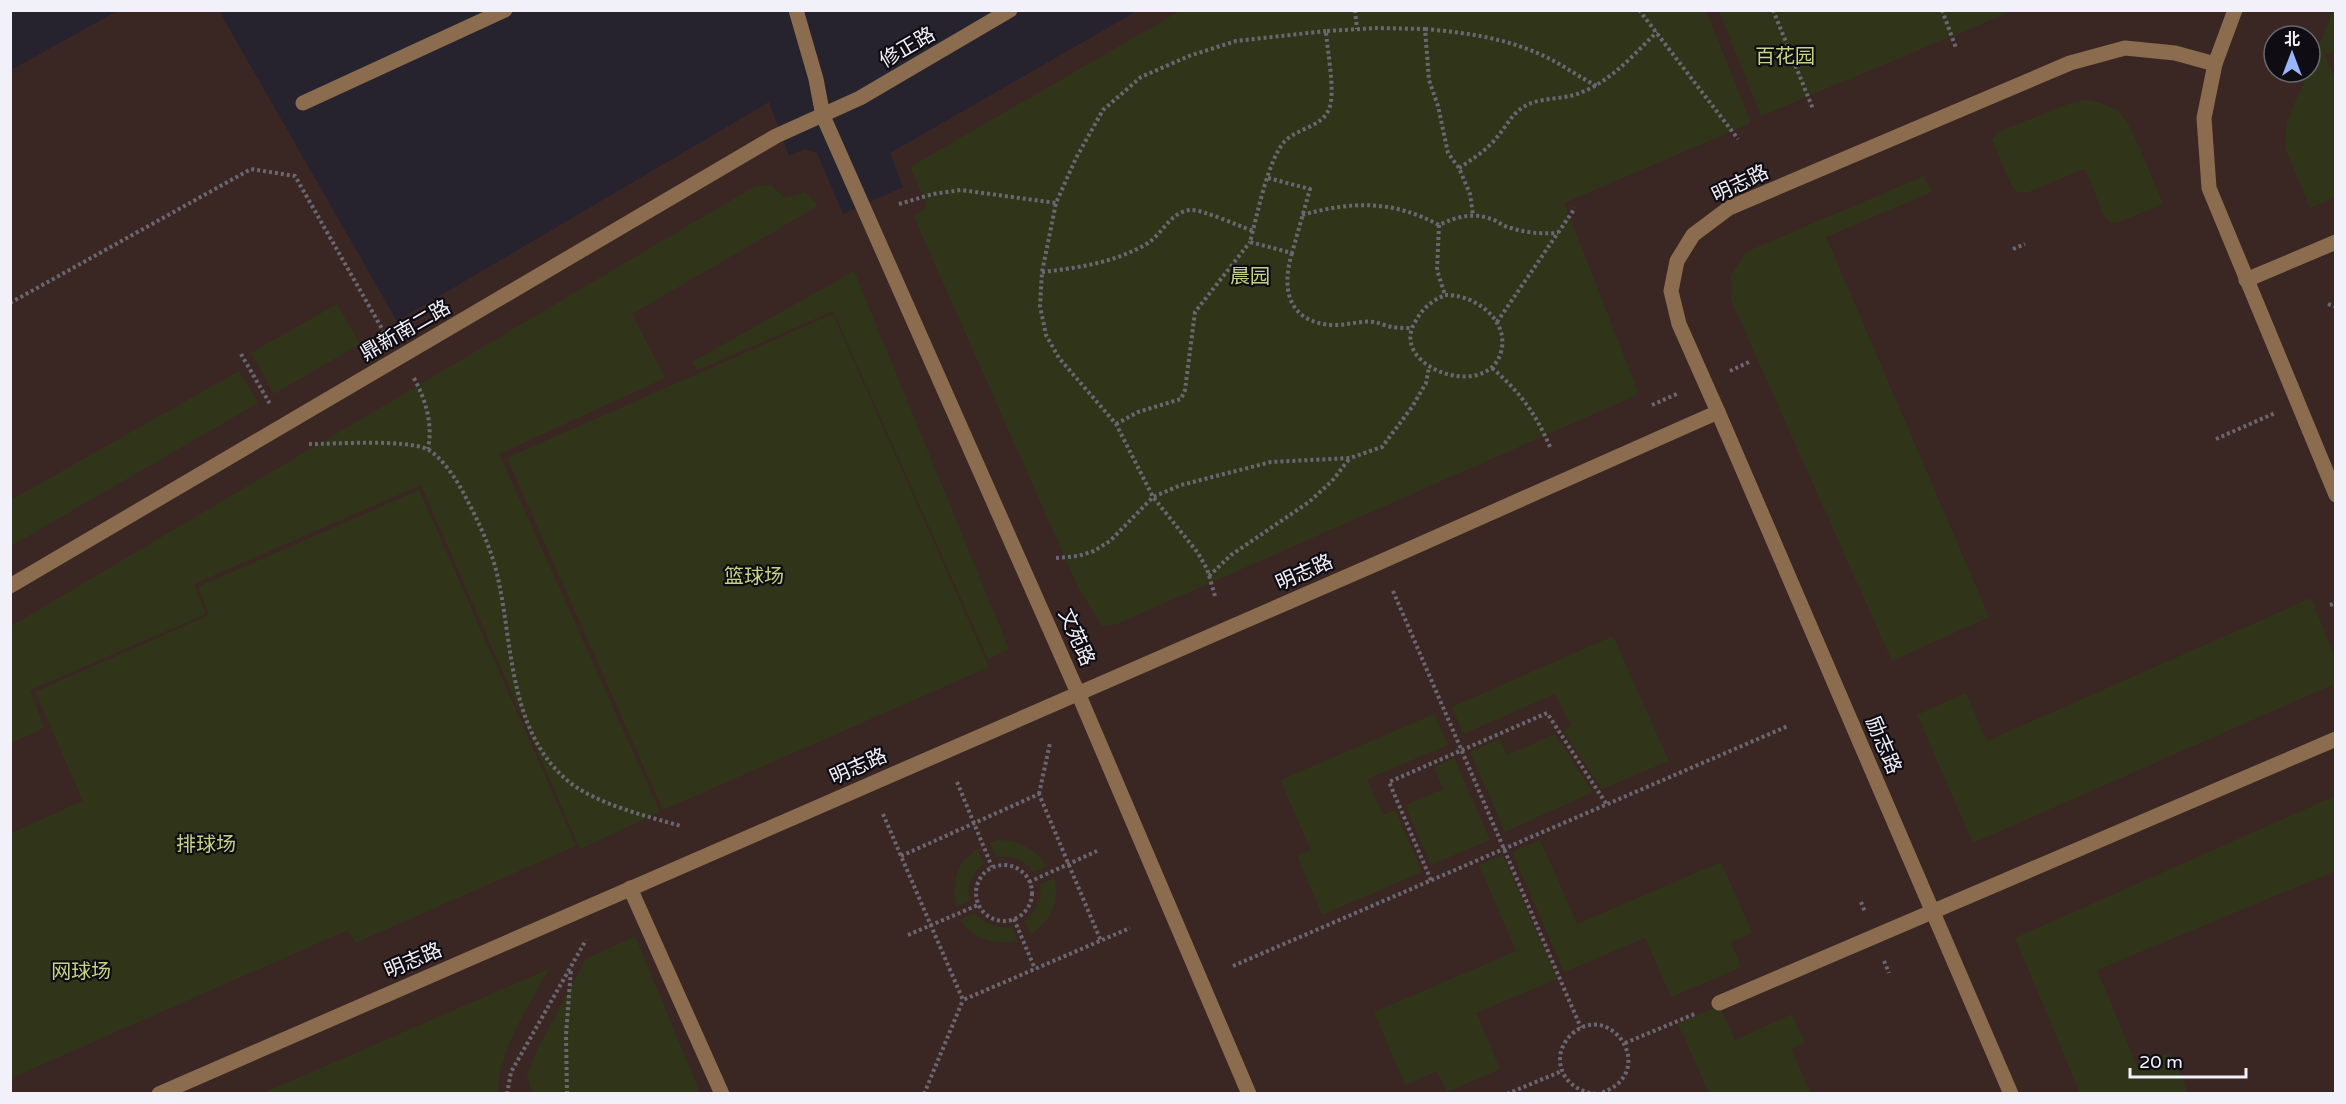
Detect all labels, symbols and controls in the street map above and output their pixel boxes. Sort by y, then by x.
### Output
street label: 修正路 [876,22,939,73]
north arrow [2262,24,2322,84]
text: 北 [2284,30,2300,50]
park label: 百花园 [1755,45,1815,69]
street label: 明志路 [1708,160,1773,208]
park label: 晨园 [1230,265,1270,289]
street label: 鼎新南二路 [356,295,455,366]
street label: 明志路 [1272,550,1337,596]
park label: 篮球场 [724,565,784,589]
street label: 文苑路 [1053,605,1099,670]
street label: 励志路 [1860,713,1906,778]
street label: 明志路 [826,744,891,790]
park label: 排球场 [176,833,236,857]
street label: 明志路 [381,938,446,984]
park label: 网球场 [51,960,111,984]
scale bar [2130,1041,2246,1079]
text: 20 m [2139,1051,2183,1073]

